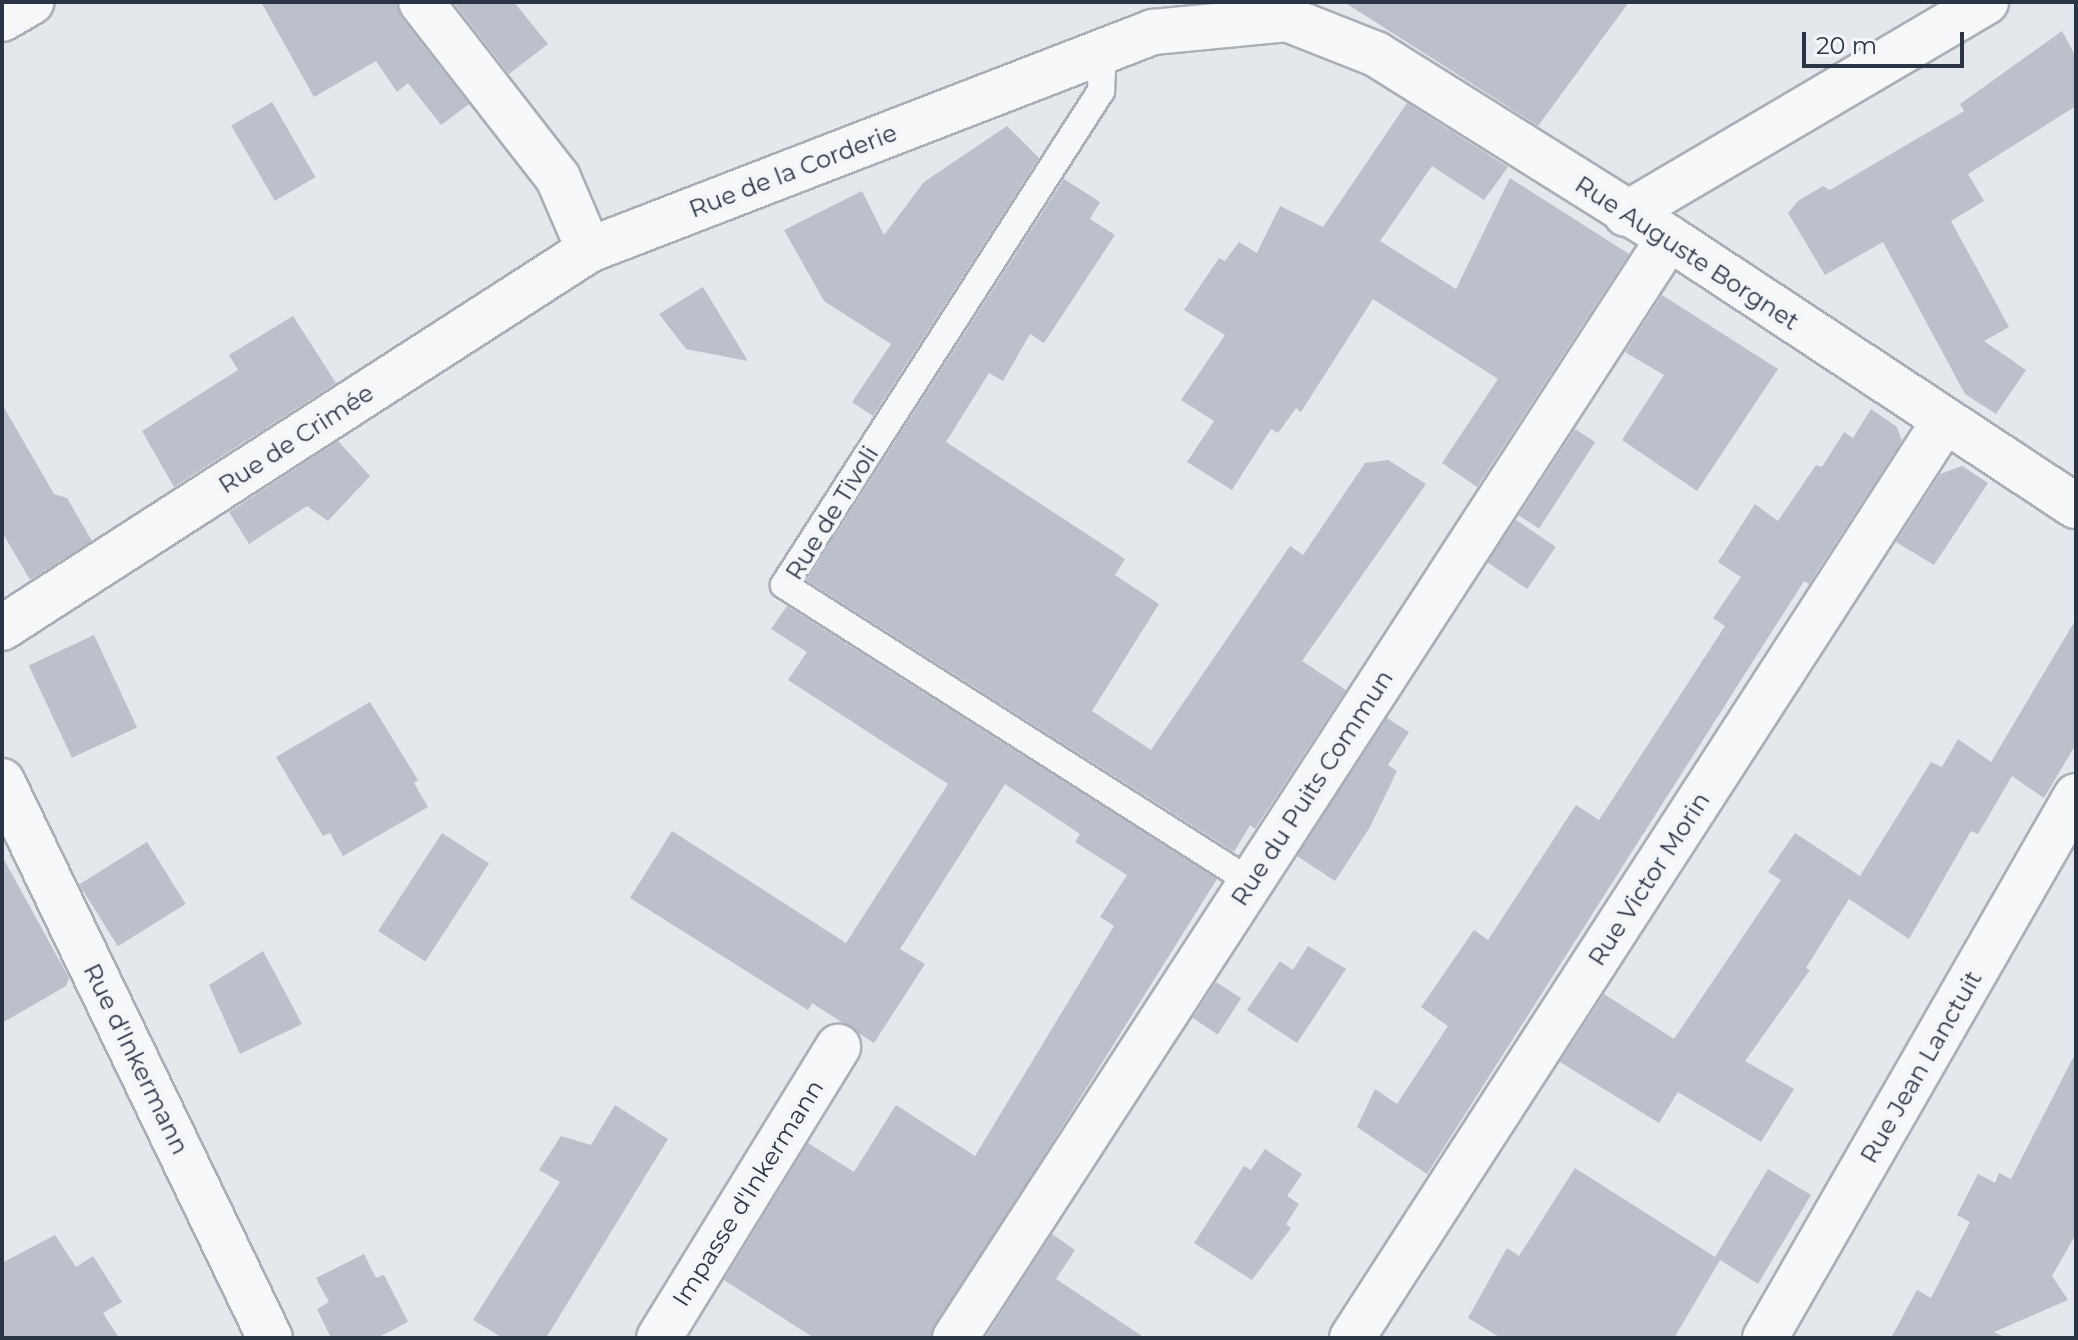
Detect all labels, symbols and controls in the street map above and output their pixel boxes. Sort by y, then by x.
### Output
scale bar [1806,16,1968,66]
text: 20 m [1816,31,1877,60]
street label: Rue de la Corderie [685,118,901,224]
street label: Rue Auguste Borgnet [1570,170,1804,336]
street label: Rue de Crimée [213,378,379,500]
street label: Rue de Tivoli [779,441,885,585]
street label: Rue du Puits Commun [1225,665,1399,911]
street label: Rue Victor Morin [1582,787,1716,971]
street label: Rue d'Inkermann [77,959,195,1159]
street label: Rue Jean Lanctuit [1854,966,1988,1168]
street label: Impasse d'Inkermann [666,1074,830,1312]

